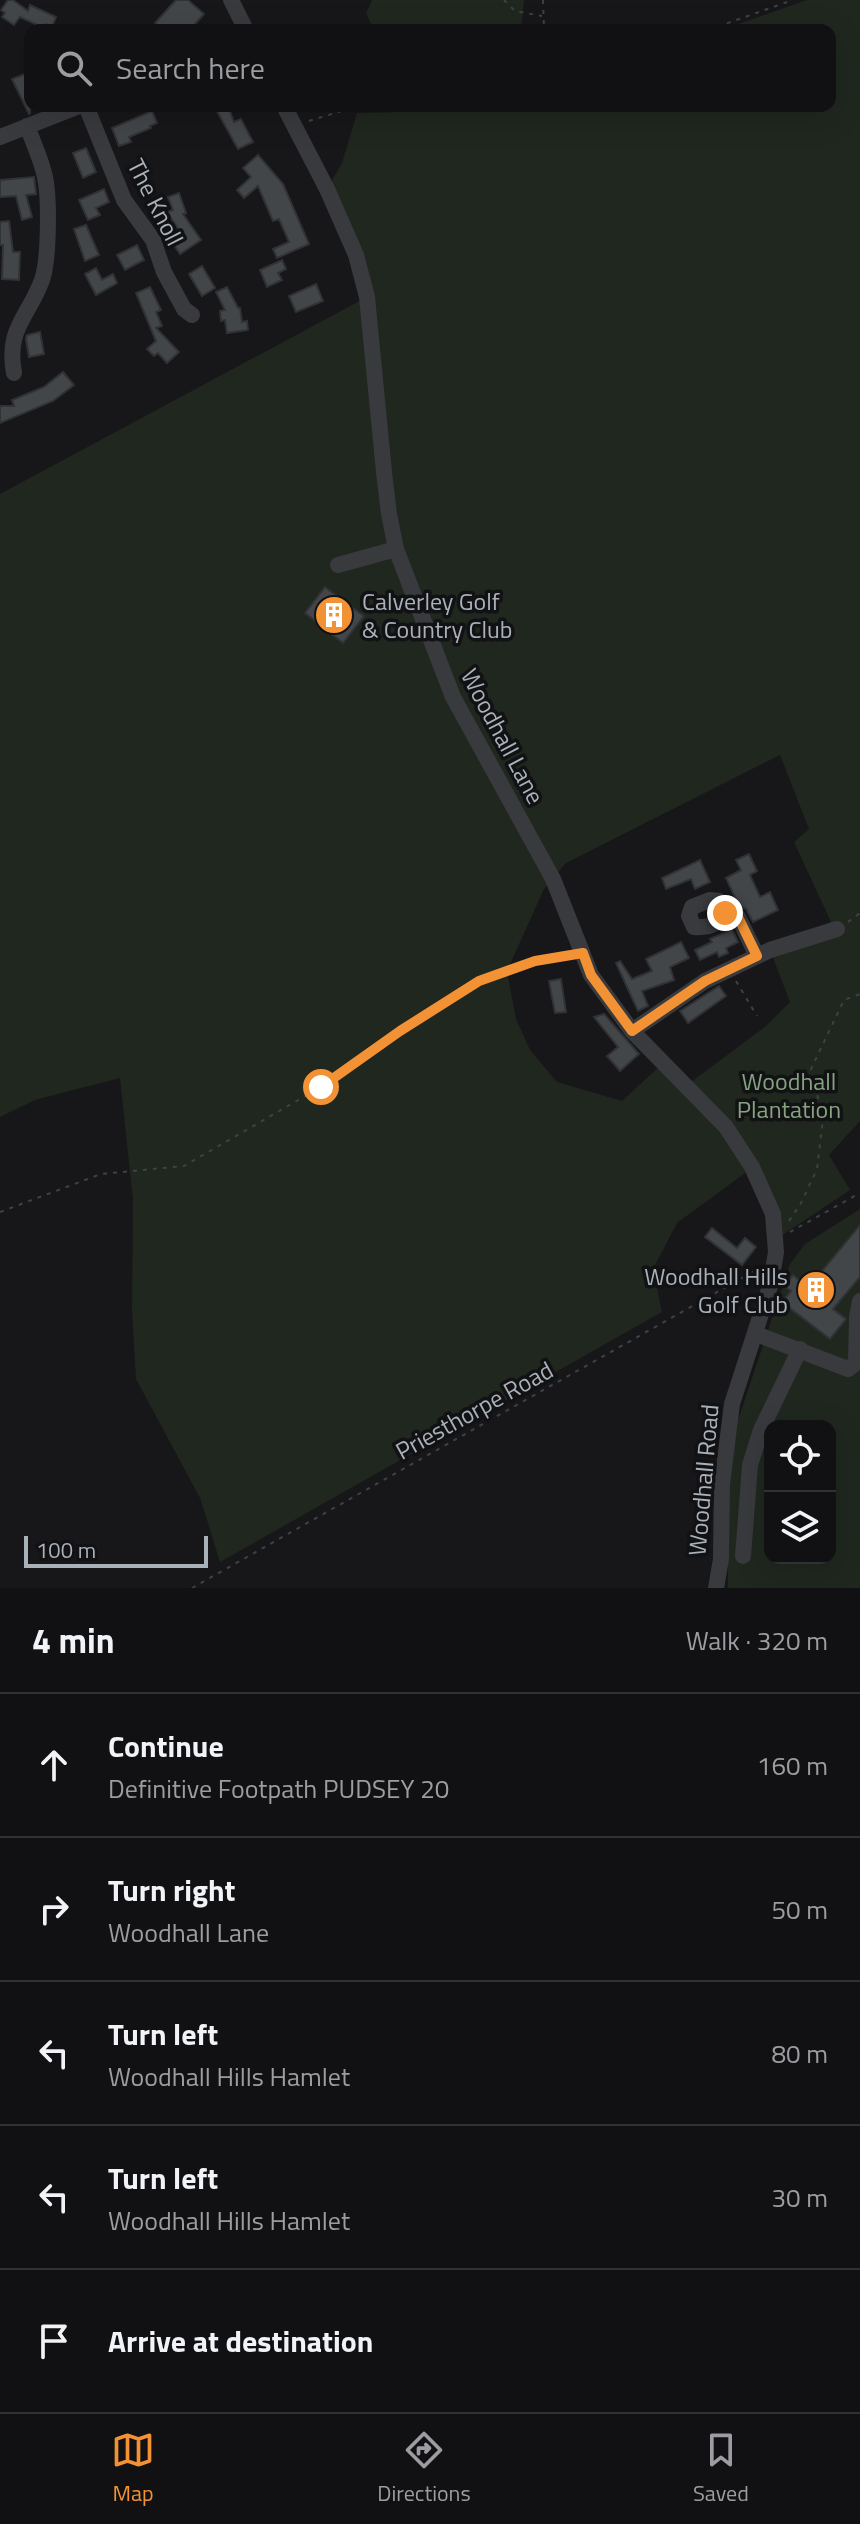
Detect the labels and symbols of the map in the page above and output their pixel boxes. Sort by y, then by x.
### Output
street label: The Knoll [119,152,193,252]
place label: Calverley Golf & Country Club [362,583,512,647]
building icon: Calverley Golf & Country Club [313,594,355,636]
street label: Woodhall Lane [452,662,554,810]
route end [707,895,743,931]
park label: Woodhall Plantation [737,1063,841,1127]
route start [303,1069,339,1105]
place label: Woodhall Hills Golf Club [644,1258,788,1322]
building icon: Woodhall Hills Golf Club [795,1269,837,1311]
street label: Priesthorpe Road [389,1352,559,1468]
street label: Woodhall Road [678,1403,728,1557]
scale bar [24,1532,208,1568]

